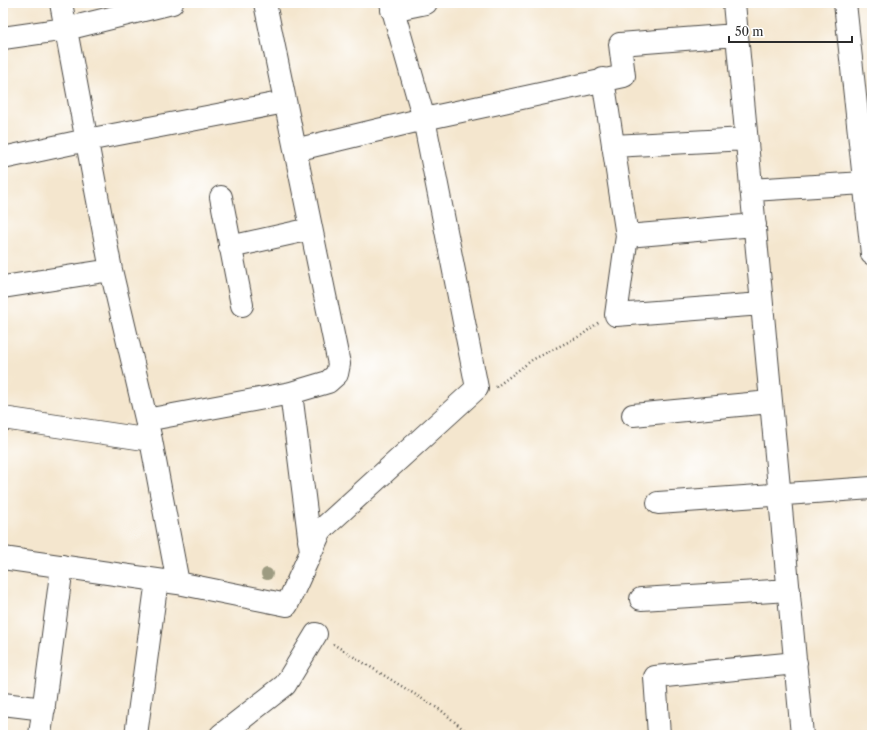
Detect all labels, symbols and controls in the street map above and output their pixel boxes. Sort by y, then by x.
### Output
scale bar [729,18,852,44]
text: 50 m [735,24,764,39]

